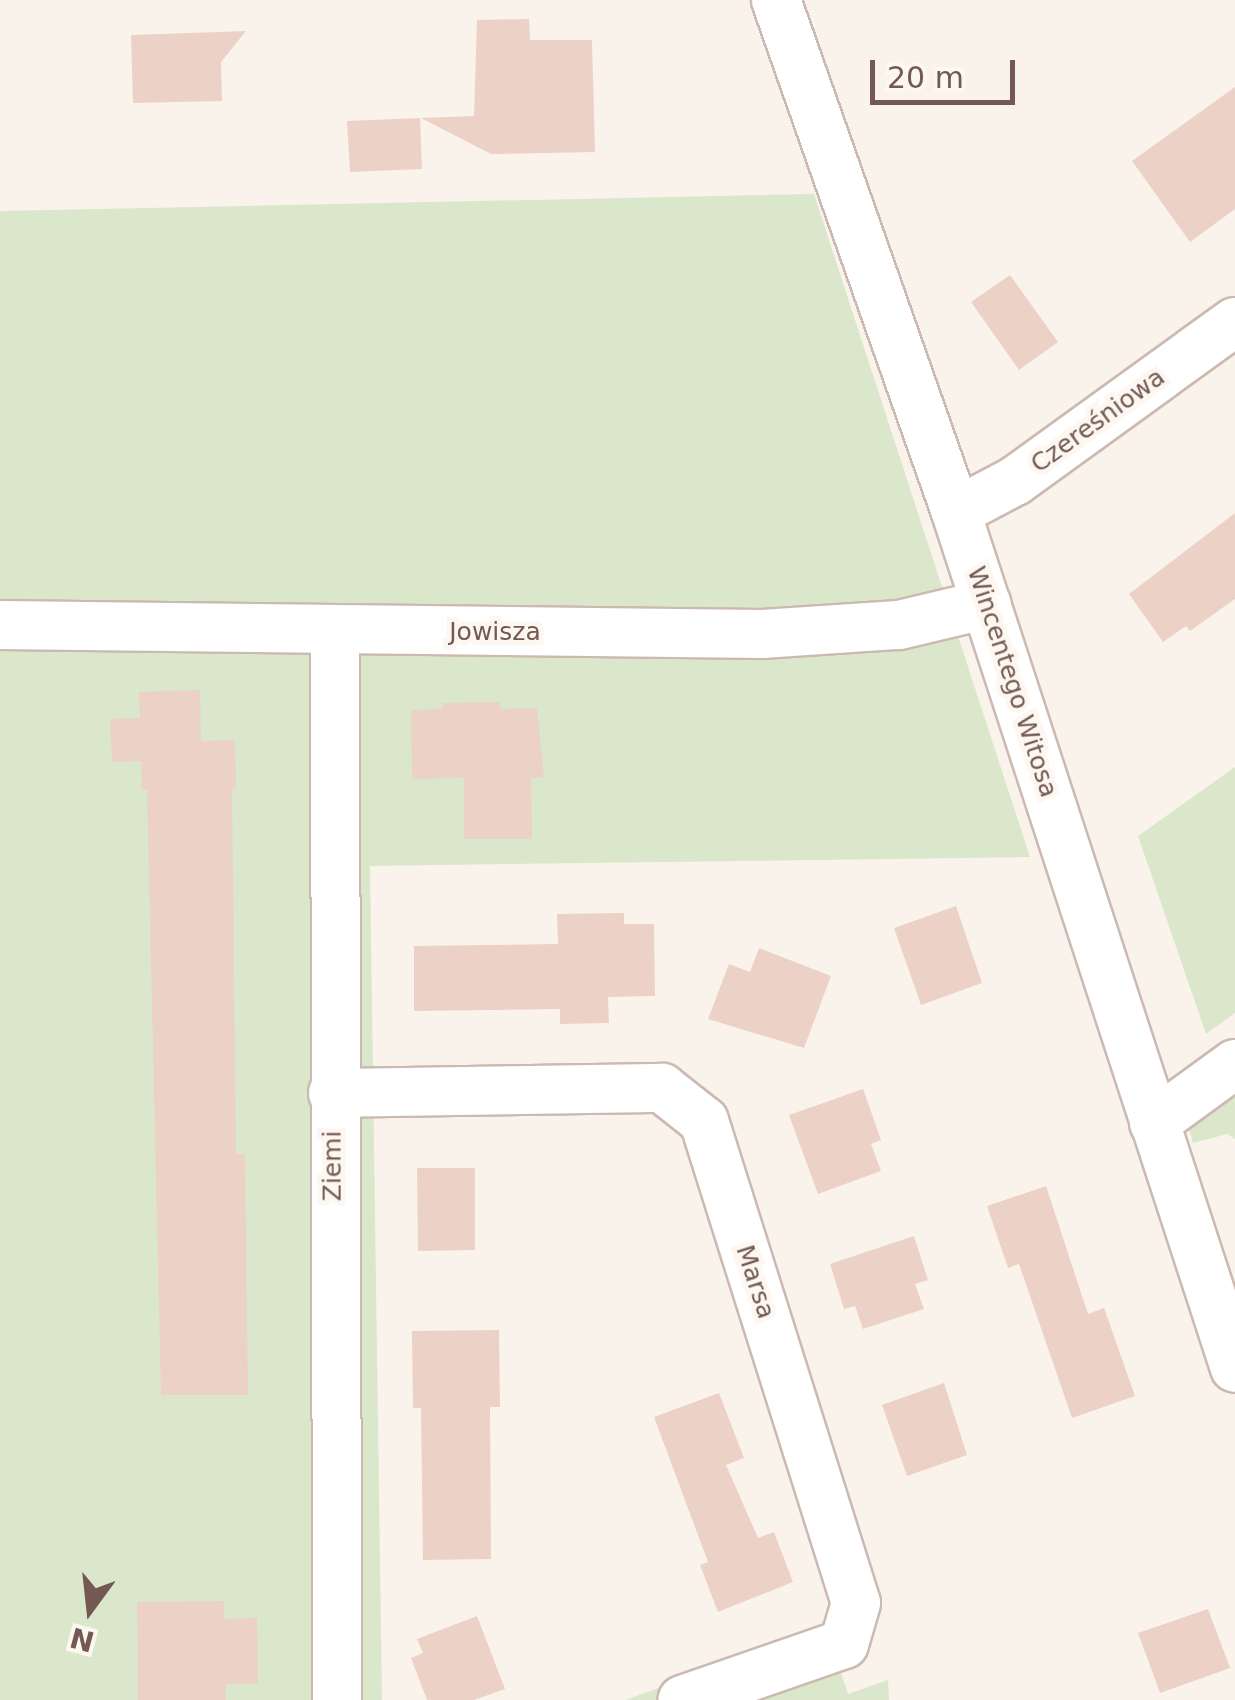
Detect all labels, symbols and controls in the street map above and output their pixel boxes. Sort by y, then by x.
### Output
scale bar [875,40,1020,102]
text: 20 m [887,60,964,95]
street label: Czereśniowa [1025,362,1171,480]
street label: Wincentego Witosa [961,563,1063,801]
street label: Jowisza [449,617,541,647]
street label: Ziemi [318,1131,348,1201]
street label: Marsa [729,1241,781,1323]
north arrow [40,1560,140,1660]
text: N [67,1620,98,1658]

